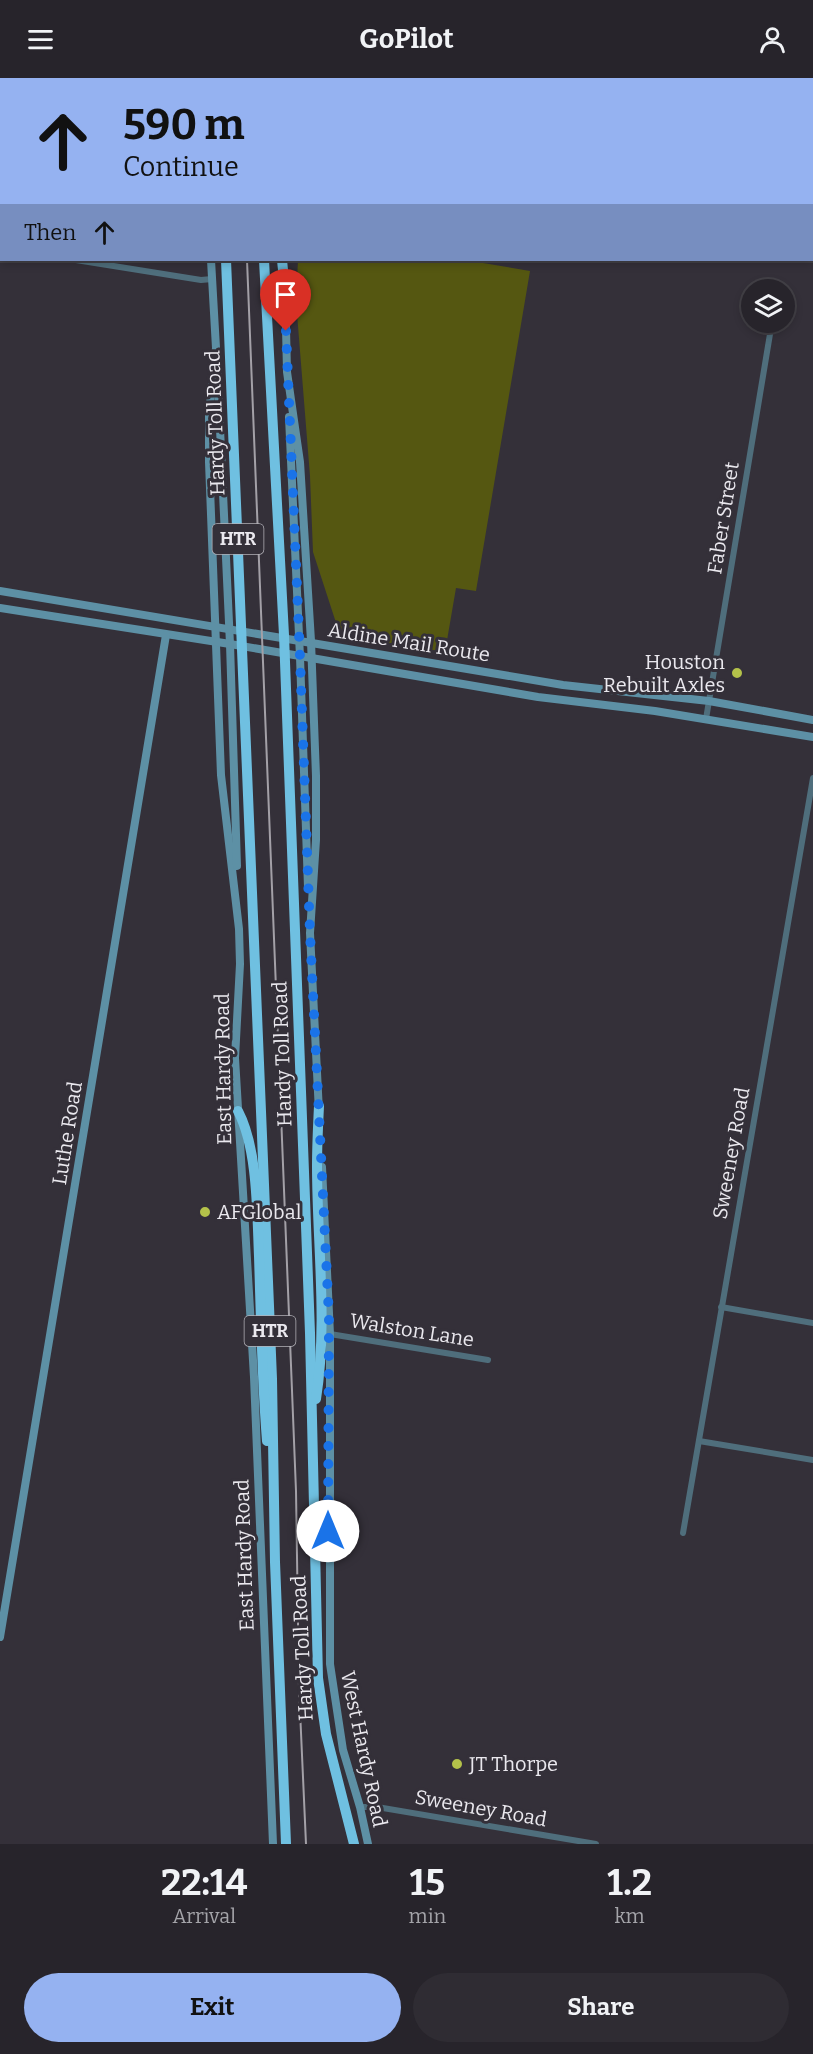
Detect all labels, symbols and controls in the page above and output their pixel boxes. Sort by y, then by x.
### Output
icon: menu [24,23,57,56]
text: GoPilot [359,23,454,55]
icon: person [756,23,789,56]
text: 590 m [123,100,245,150]
icon: ahead [24,102,102,180]
text: Continue [123,151,239,183]
icon: ahead [88,216,121,249]
text: Then [24,219,76,246]
pin [260,269,311,331]
icon: arrive [269,278,302,311]
map controls [741,279,795,333]
button: layers [741,279,795,333]
street label: Hardy Toll Road [200,350,230,496]
street label: Faber Street [702,460,744,576]
road number: HTR [212,524,264,554]
street label: Aldine Mail Route [326,617,492,667]
place label: Houston Rebuilt Axles [603,650,725,697]
marker: Houston Rebuilt Axles [730,666,744,680]
street label: Hardy Toll Road [267,981,297,1127]
street label: East Hardy Road [210,993,236,1145]
street label: Luthe Road [47,1079,87,1187]
street label: Sweeney Road [708,1085,754,1221]
place label: AFGlobal [217,1200,302,1224]
marker: AFGlobal [198,1205,212,1219]
street label: Walston Lane [348,1308,476,1352]
road number: HTR [244,1316,296,1346]
street label: East Hardy Road [229,1479,259,1631]
position arrow [296,1499,360,1563]
street label: Hardy Toll Road [286,1574,318,1721]
street label: West Hardy Road [336,1669,392,1829]
place label: JT Thorpe [468,1752,558,1776]
marker: JT Thorpe [450,1757,464,1771]
street label: Sweeney Road [413,1785,549,1831]
text: 22:14 [161,1861,247,1905]
text: 15 [410,1861,445,1905]
text: 1.2 [607,1861,652,1905]
text: Arrival [173,1904,236,1928]
text: min [409,1904,446,1928]
text: km [615,1904,645,1928]
button: Exit [24,1973,401,2042]
button: Share [413,1973,789,2042]

